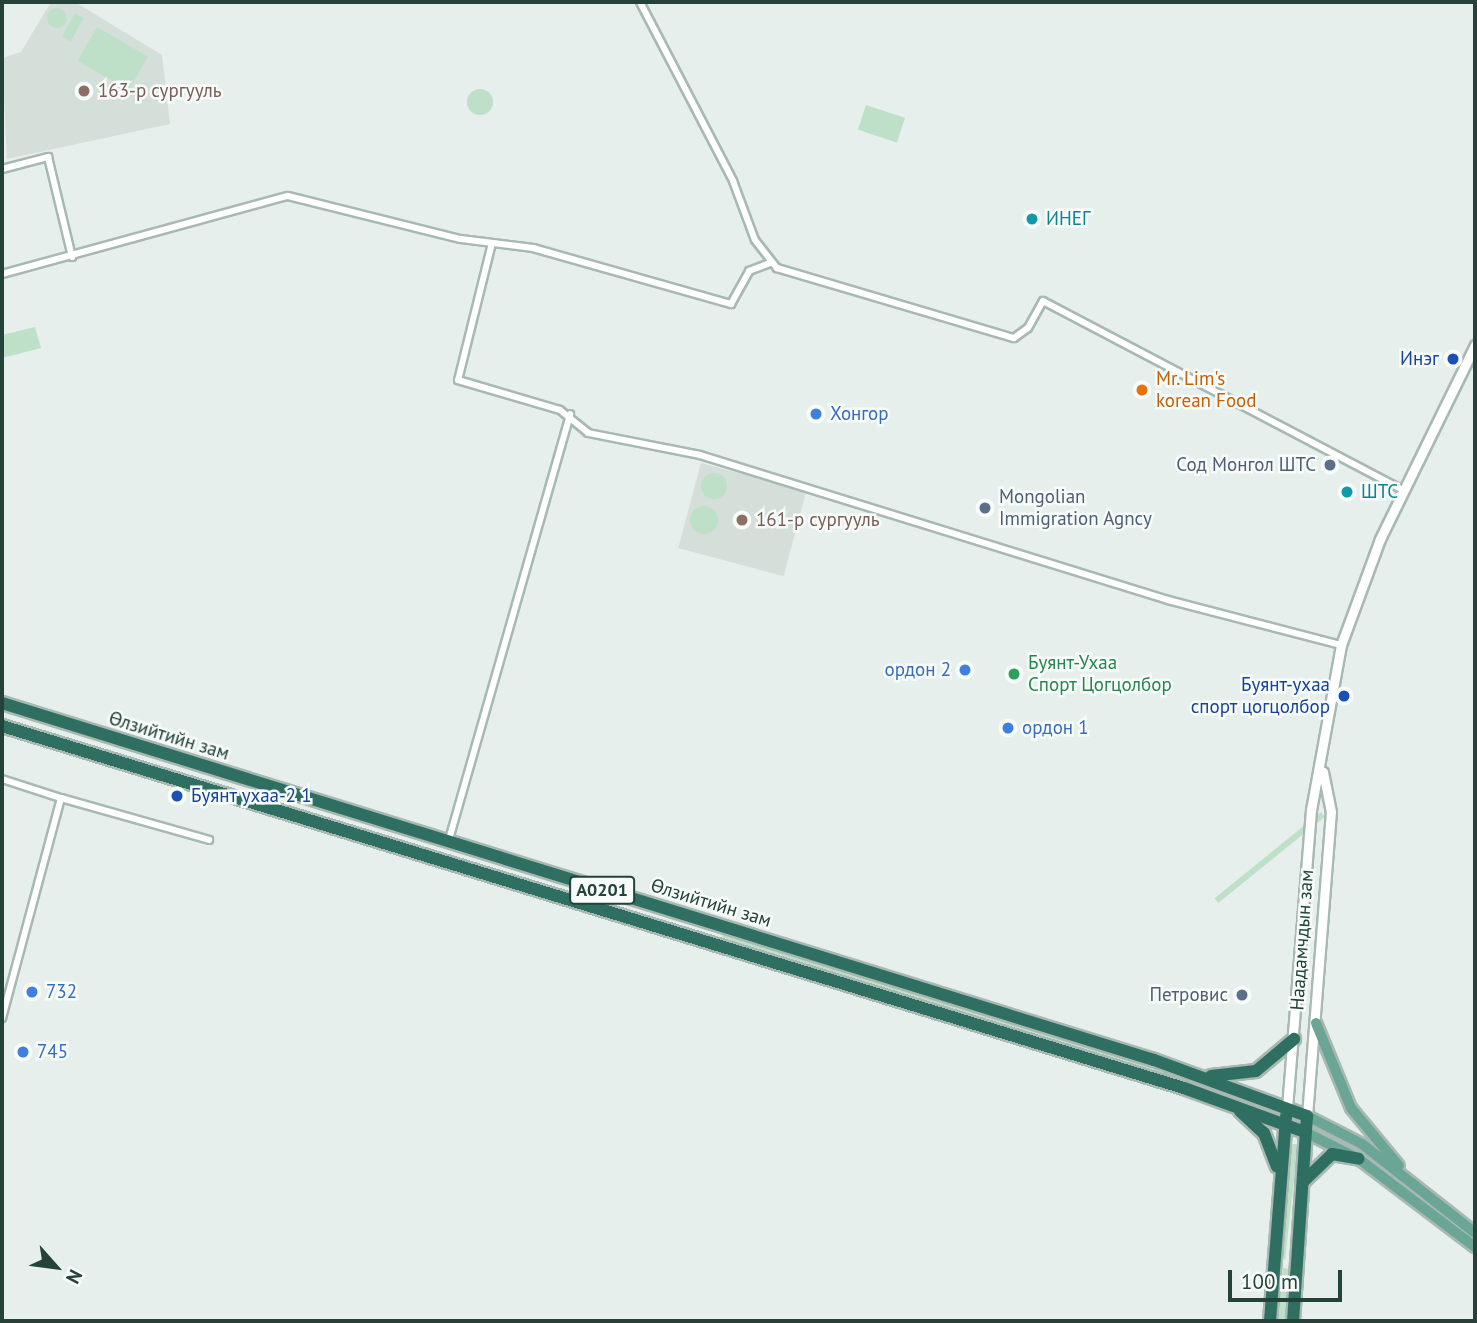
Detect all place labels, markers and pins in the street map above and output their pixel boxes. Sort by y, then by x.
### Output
place label: 163-р сургууль [98,80,222,102]
marker: 163-р сургууль [76,83,92,99]
place label: ИНЕГ [1046,208,1090,230]
marker: ИНЕГ [1024,211,1040,227]
place label: Инэг [1400,348,1439,370]
marker: Инэг [1445,351,1461,367]
place label: Mr. Lim's korean Food [1156,368,1256,412]
marker: Mr. Lim's korean Food [1134,382,1150,398]
place label: Хонгор [830,403,889,425]
marker: Хонгор [808,406,824,422]
place label: Сод Монгол ШТС [1176,454,1316,476]
marker: Сод Монгол ШТС [1322,457,1338,473]
place label: ШТС [1361,481,1398,503]
marker: ШТС [1339,484,1355,500]
place label: Mongolian Immigration Agncy [999,486,1152,530]
marker: Mongolian Immigration Agncy [977,500,993,516]
place label: 161-р сургууль [756,509,880,531]
marker: 161-р сургууль [734,512,750,528]
place label: Буянт-Ухаа Спорт Цогцолбор [1028,652,1172,696]
place label: ордон 2 [885,659,951,681]
marker: ордон 2 [957,662,973,678]
marker: Буянт-Ухаа Спорт Цогцолбор [1006,666,1022,682]
place label: Буянт-ухаа спорт цогцолбор [1190,674,1330,718]
marker: Буянт-ухаа спорт цогцолбор [1336,688,1352,704]
place label: ордон 1 [1022,717,1088,739]
marker: ордон 1 [1000,720,1016,736]
place label: Буянт ухаа-2 1 [191,785,312,807]
marker: Буянт ухаа-2 1 [169,788,185,804]
place label: 732 [46,981,77,1003]
marker: 732 [24,984,40,1000]
place label: Петровис [1149,984,1228,1006]
marker: Петровис [1234,987,1250,1003]
place label: 745 [37,1041,68,1063]
marker: 745 [15,1044,31,1060]

